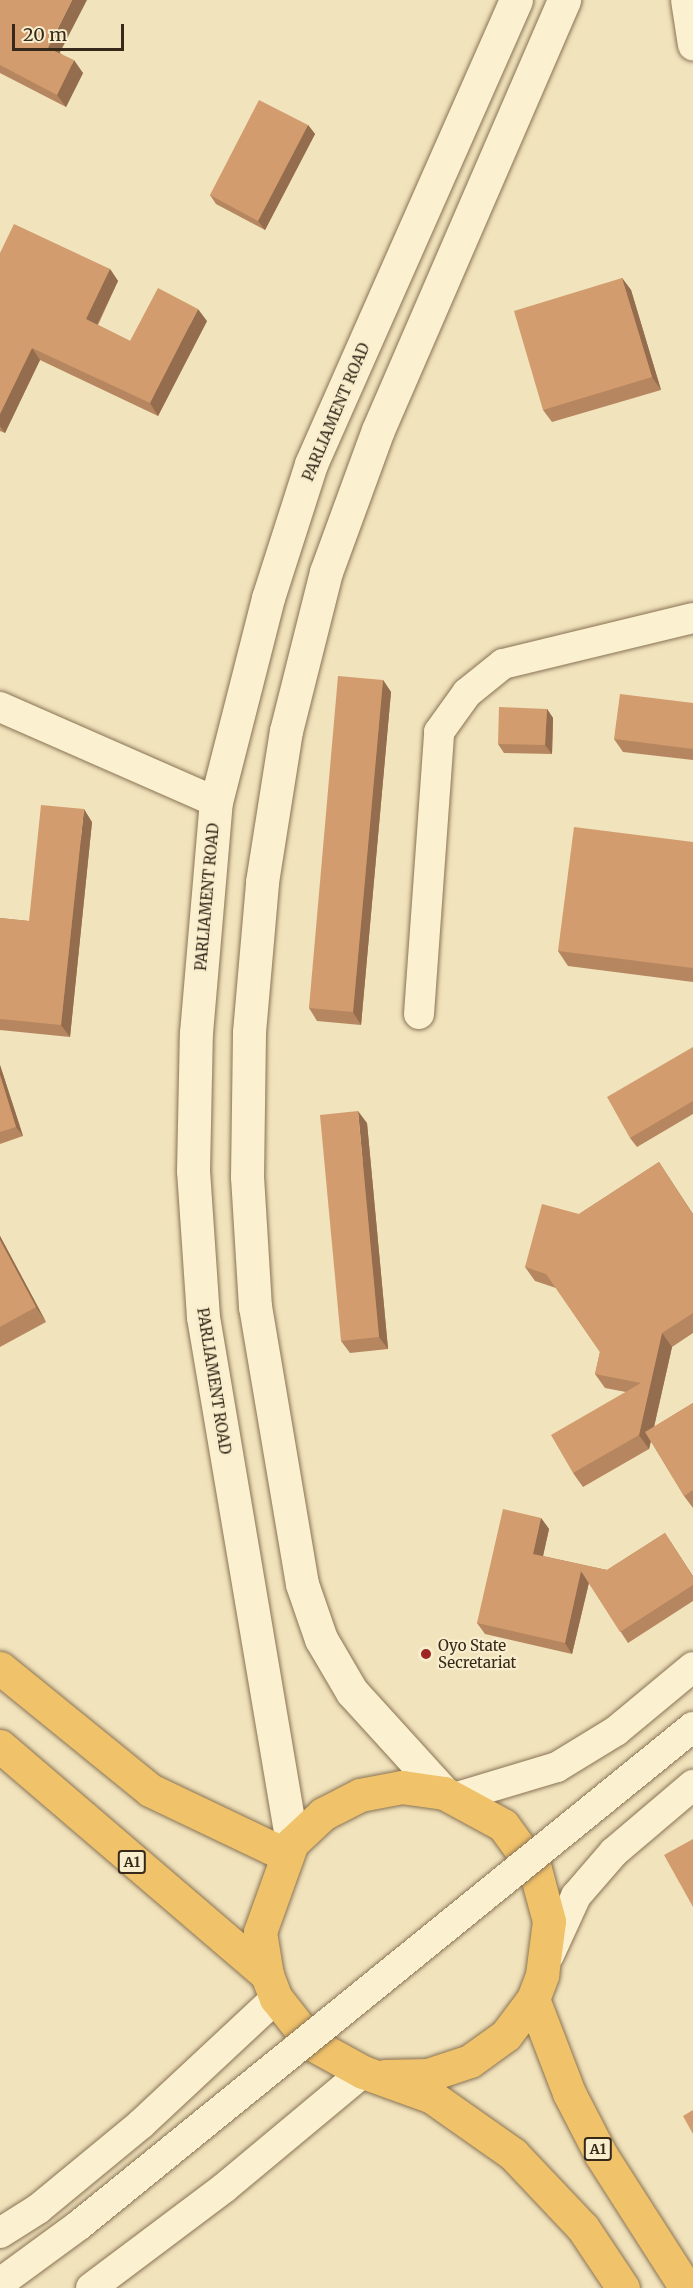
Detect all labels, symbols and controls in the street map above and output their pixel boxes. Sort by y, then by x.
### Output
scale bar [15,12,128,50]
text: 20 m [23,23,67,46]
street label: PARLIAMENT ROAD [299,340,373,484]
street label: PARLIAMENT ROAD [192,822,222,972]
street label: PARLIAMENT ROAD [194,1306,234,1456]
place label: Oyo State Secretariat [438,1636,516,1671]
marker: Oyo State Secretariat [419,1647,433,1661]
road number: A1 [117,1851,147,1873]
road number: A1 [583,2138,613,2160]

